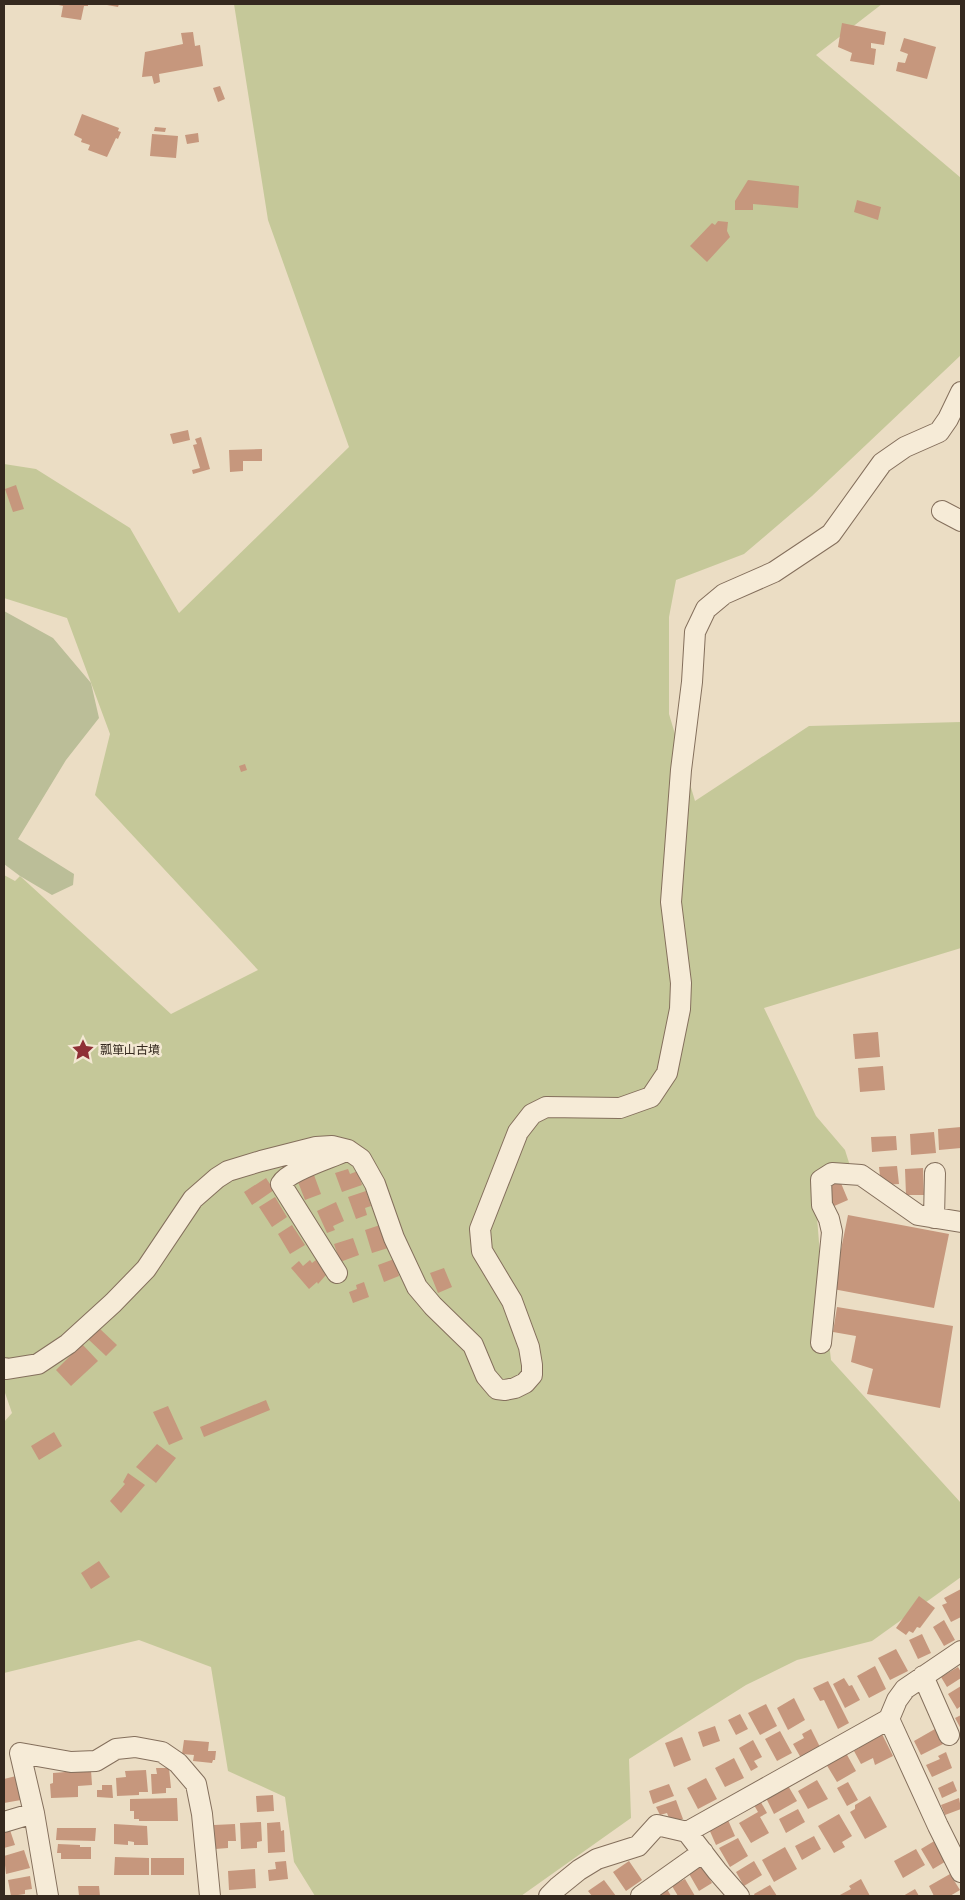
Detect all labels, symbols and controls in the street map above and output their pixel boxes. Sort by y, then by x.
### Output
place icon: 瓢箪山古墳 [70,1037,96,1063]
place label: 瓢箪山古墳 [100,1043,160,1057]

